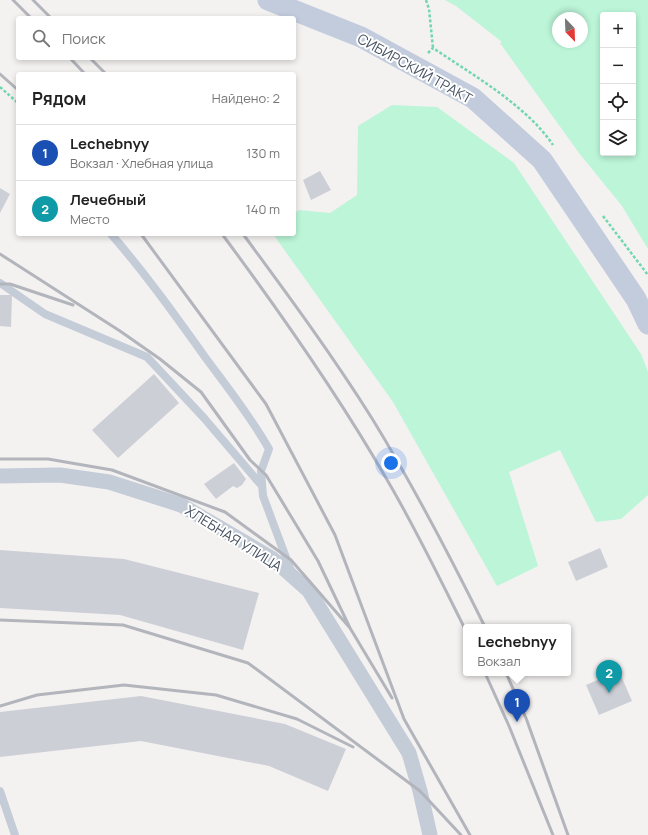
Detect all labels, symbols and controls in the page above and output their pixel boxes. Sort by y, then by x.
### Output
north arrow [552,12,588,48]
map controls [600,12,636,156]
button: + [600,12,636,48]
search box [16,16,296,60]
icon: search [30,27,52,49]
text: Поиск [62,28,106,49]
street label: СИБИРСКИЙ ТРАКТ [354,29,476,108]
button: − [600,48,636,84]
button: locate [600,84,636,120]
text: Рядом [32,87,86,110]
text: Найдено: 2 [212,89,280,107]
button: layers [600,120,636,156]
text: Lechebnyy [70,133,149,154]
text: 1 [42,144,48,162]
text: 130 m [246,144,280,162]
text: Вокзал · Хлебная улица [70,154,213,172]
text: Лечебный [70,189,146,210]
text: 2 [41,200,49,218]
text: 140 m [246,200,280,218]
text: Место [70,210,110,228]
your location [381,453,401,473]
street label: ХЛЕБНАЯ УЛИЦА [182,501,286,575]
popup [463,624,571,676]
text: Lechebnyy [477,631,557,652]
text: Вокзал [477,652,521,670]
pin: 2 [596,660,622,693]
pin: 1 [504,689,530,722]

